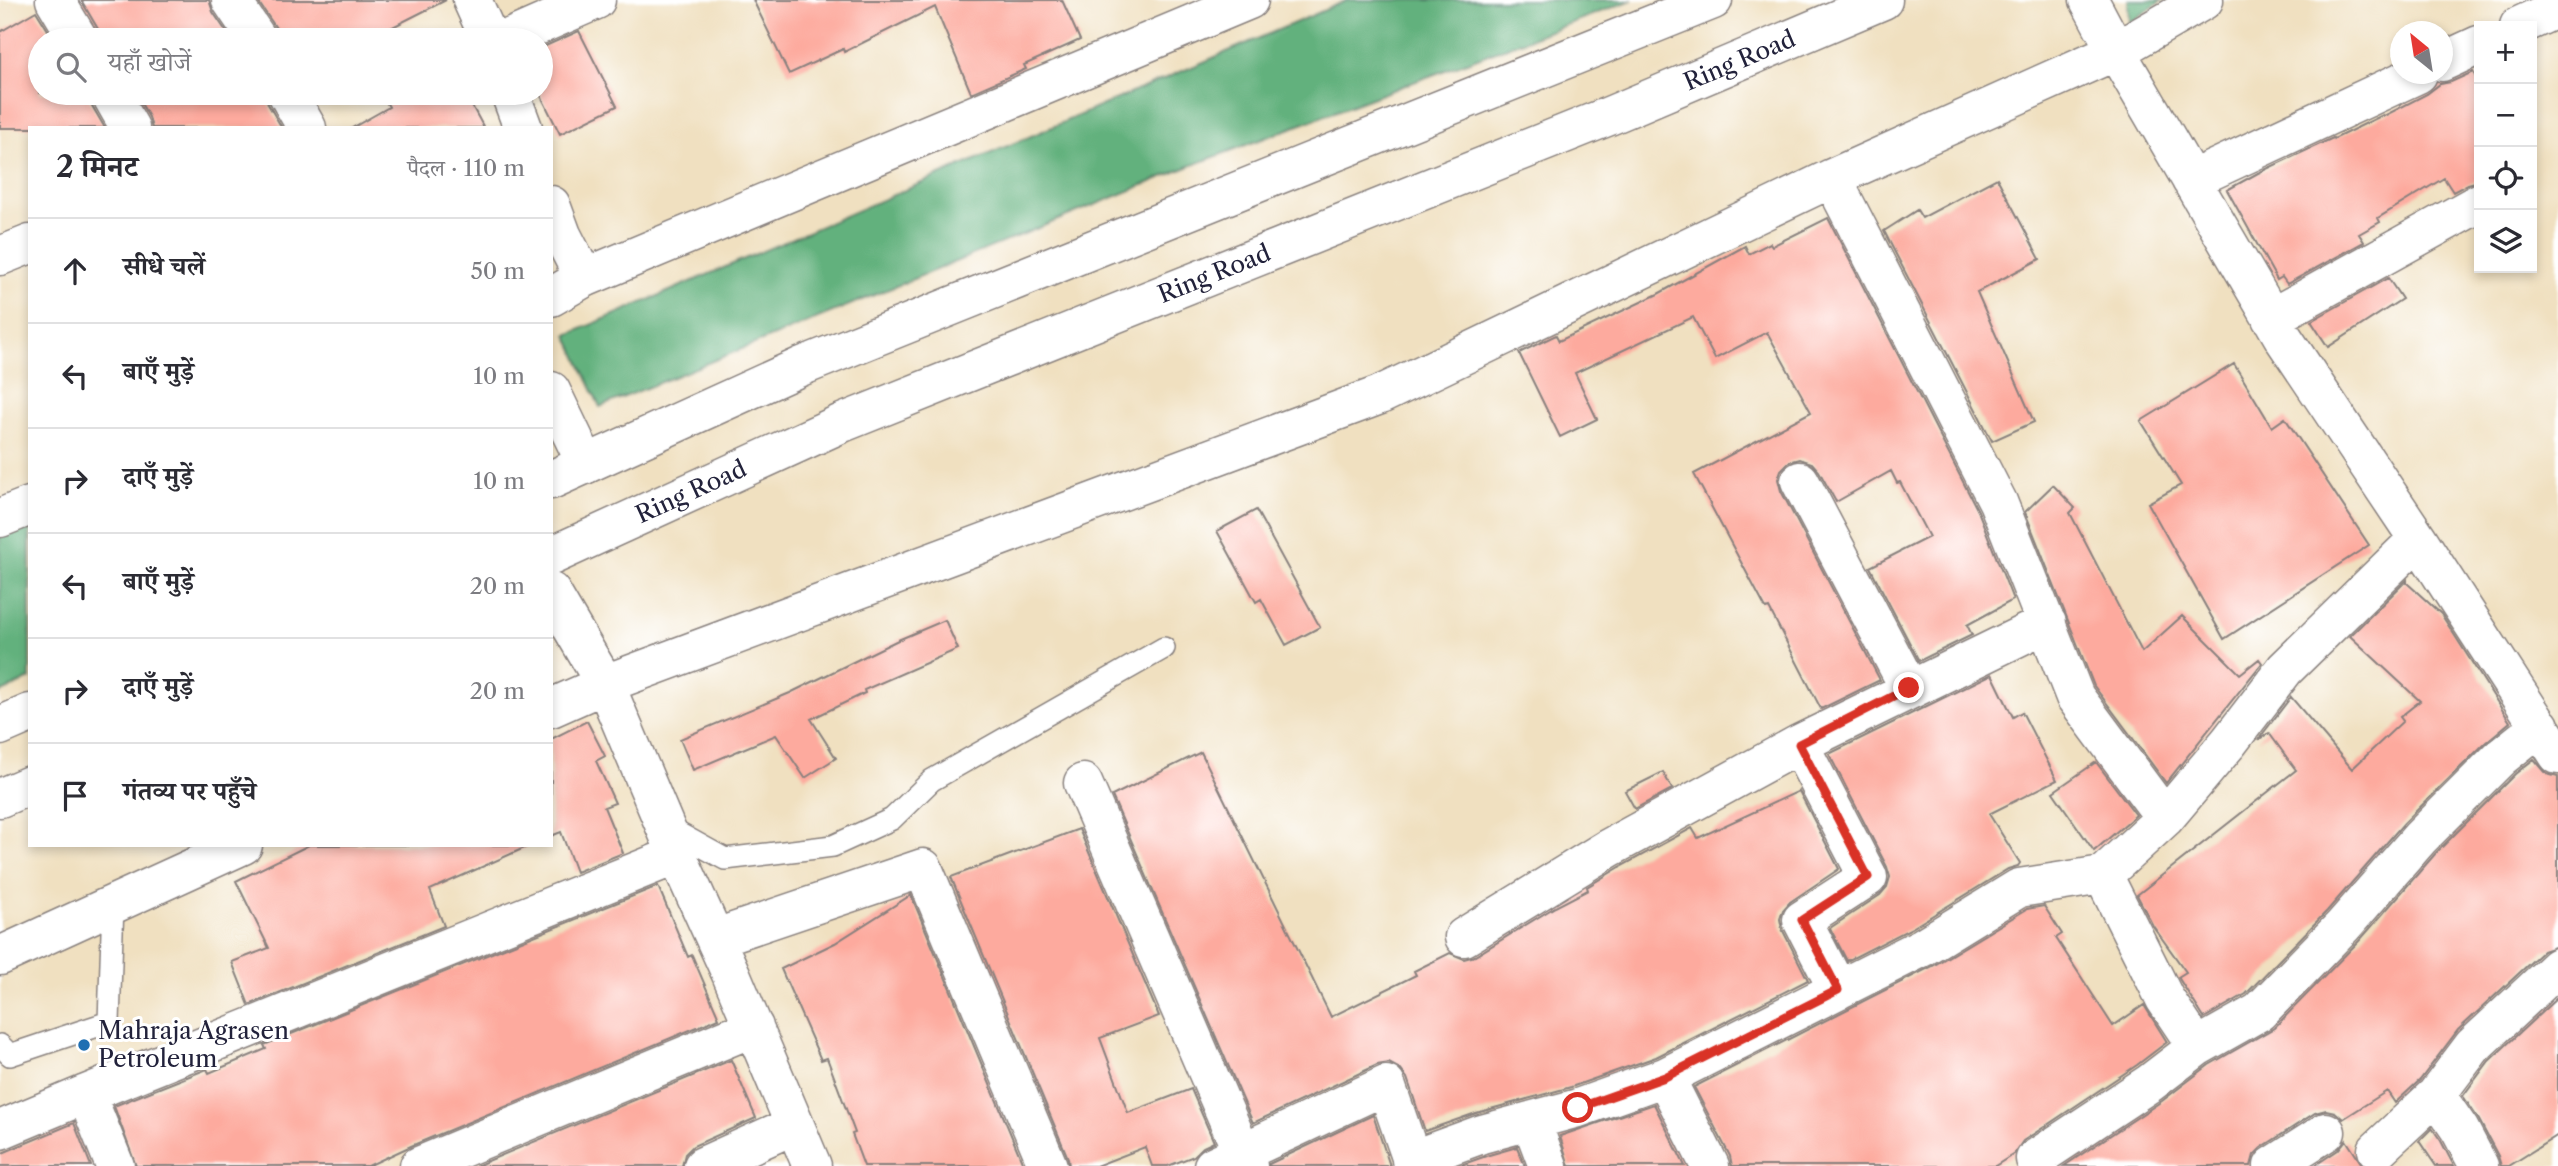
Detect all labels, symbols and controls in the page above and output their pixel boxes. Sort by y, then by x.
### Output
north arrow [2390,21,2453,84]
map controls [2474,21,2537,273]
button: + [2474,21,2537,84]
street label: Ring Road [1679,24,1800,97]
search box [28,28,553,105]
text: यहाँ खोजें [108,46,191,78]
icon: search [52,48,90,86]
button: − [2474,84,2537,147]
button: locate [2474,147,2537,210]
text: 2 मिनट [56,148,138,185]
text: पैदल · 110 m [407,154,525,182]
button: layers [2474,210,2537,273]
street label: Ring Road [1154,238,1275,309]
text: सीधे चलें [123,250,205,282]
icon: ahead [56,252,94,290]
text: 50 m [470,257,525,285]
text: बाएँ मुड़ें [123,355,194,387]
icon: left [56,357,94,395]
text: 10 m [473,362,525,390]
street label: Ring Road [631,454,751,529]
text: दाएँ मुड़ें [123,460,193,492]
icon: right [56,462,94,500]
text: 10 m [473,467,525,495]
text: बाएँ मुड़ें [123,565,194,597]
icon: left [56,567,94,605]
text: 20 m [470,572,525,600]
text: दाएँ मुड़ें [123,670,193,702]
icon: right [56,672,94,710]
route end [1893,672,1924,703]
text: 20 m [470,677,525,705]
text: गंतव्य पर पहुँचे [123,775,256,807]
icon: arrive [56,777,94,815]
place label: Mahraja Agrasen Petroleum [98,1016,289,1073]
marker: Mahraja Agrasen Petroleum [76,1037,92,1053]
route start [1562,1092,1593,1123]

